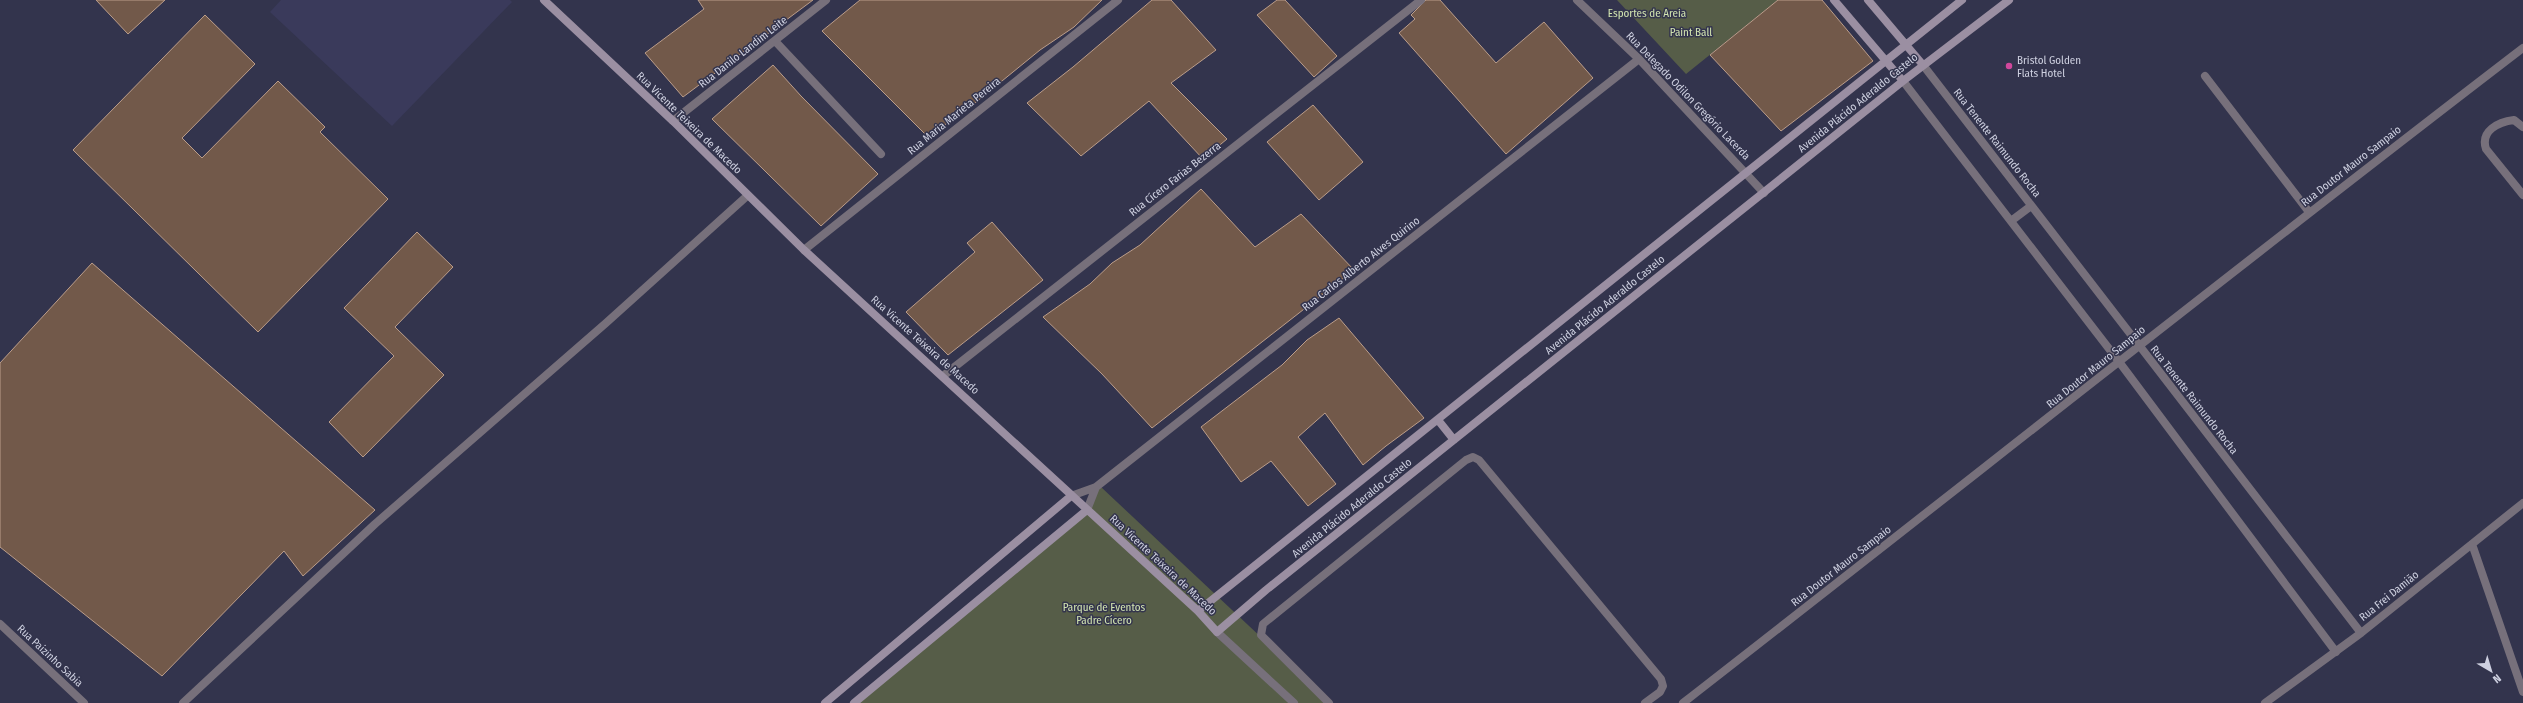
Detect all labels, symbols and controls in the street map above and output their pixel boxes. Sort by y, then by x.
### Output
park label: Esportes de Areia [1608,7,1686,20]
street label: Rua Danilo Landim Leite [696,13,790,91]
park label: Paint Ball [1670,26,1712,39]
street label: Rua Delegado Odilon Gregório Lacerda [1623,29,1753,163]
street label: Avenida Plácido Aderaldo Castelo [1796,51,1921,155]
place label: Bristol Golden Flats Hotel [2017,54,2081,80]
marker: Bristol Golden Flats Hotel [2004,61,2014,71]
street label: Rua Vicente Teixeira de Macedo [634,69,744,177]
street label: Rua Maria Marieta Pereira [905,75,1003,157]
street label: Rua Tenente Raimundo Rocha [1951,86,2043,200]
street label: Rua Doutor Mauro Sampaio [2298,123,2404,209]
street label: Rua Cícero Farias Bezerra [1127,139,1223,219]
street label: Rua Carlos Alberto Alves Quirino [1300,214,1423,314]
street label: Avenida Plácido Aderaldo Castelo [1543,253,1668,357]
street label: Rua Vicente Teixeira de Macedo [868,293,982,397]
street label: Rua Doutor Mauro Sampaio [2044,323,2148,411]
street label: Rua Tenente Raimundo Rocha [2148,343,2240,457]
street label: Avenida Plácido Aderaldo Castelo [1290,456,1415,560]
street label: Rua Vicente Teixeira de Macedo [1107,512,1219,618]
street label: Rua Doutor Mauro Sampaio [1788,523,1894,609]
street label: Rua Frei Damião [2357,568,2421,624]
park label: Parque de Eventos Padre Cícero [1063,601,1146,627]
street label: Rua Paizinho Sabia [14,622,86,690]
north arrow [2471,651,2511,691]
text: N [2490,671,2503,686]

